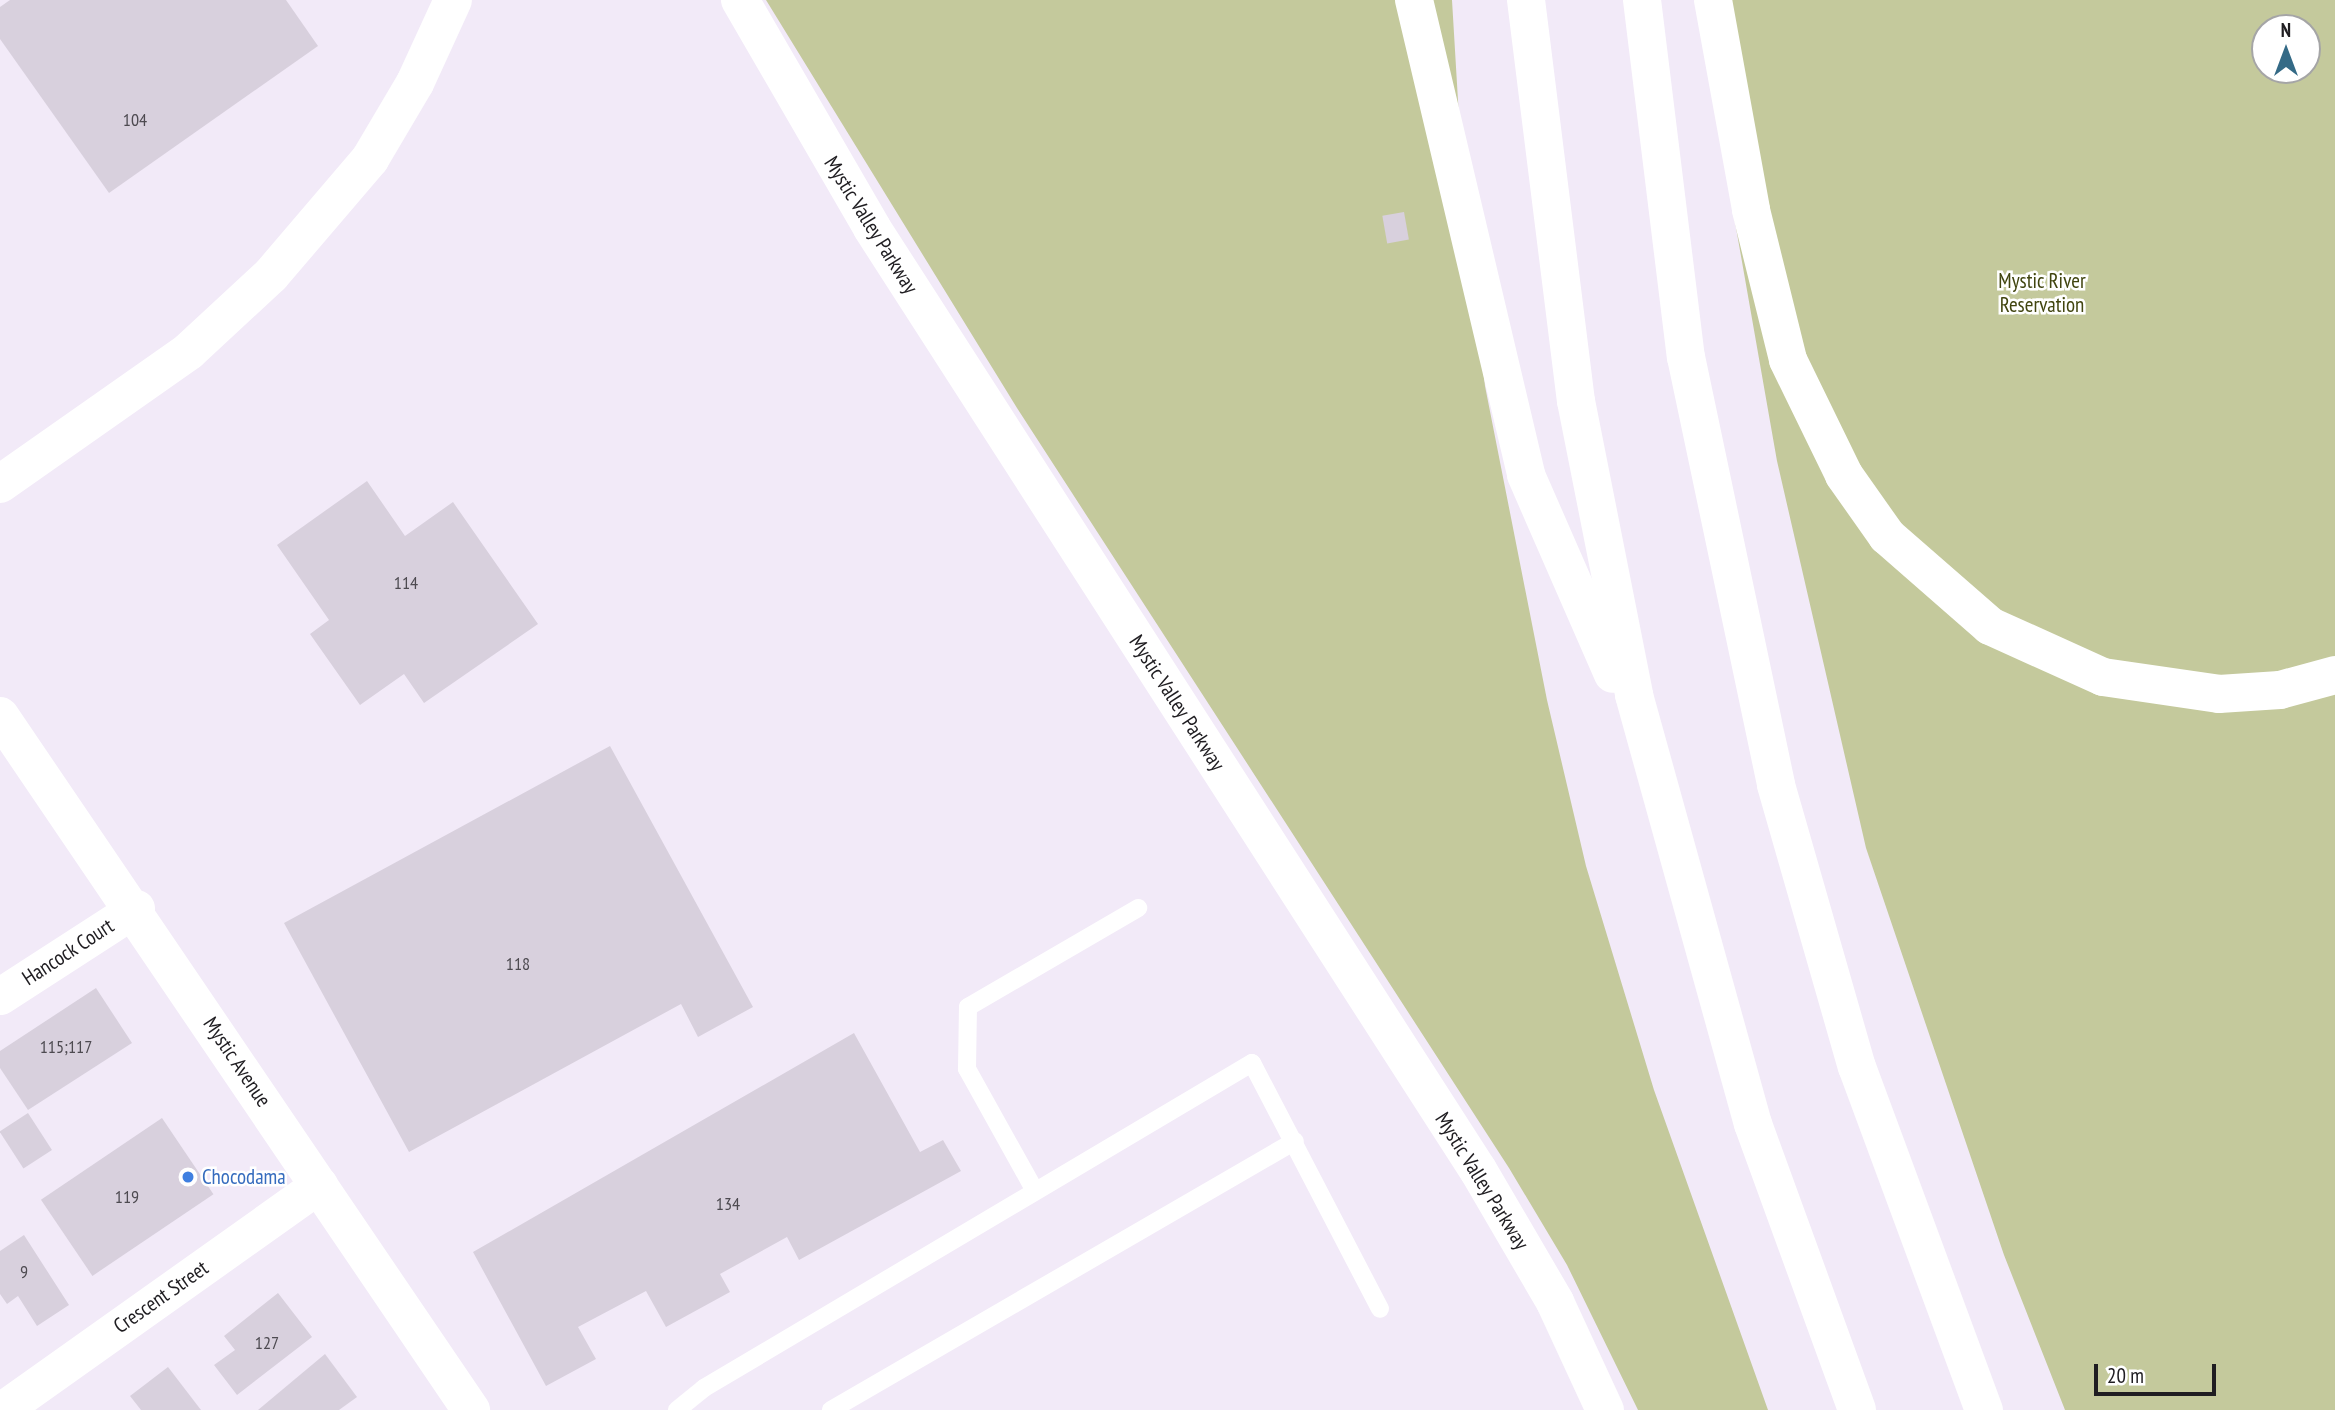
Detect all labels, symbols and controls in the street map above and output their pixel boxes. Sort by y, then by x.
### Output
north arrow [2251,14,2321,84]
text: N [2281,18,2291,42]
house number: 104 [123,109,147,131]
street label: Mystic Valley Parkway [818,151,924,299]
park label: Mystic River Reservation [1998,268,2086,318]
house number: 114 [394,572,418,594]
street label: Mystic Valley Parkway [1123,630,1231,776]
street label: Hancock Court [17,913,119,991]
house number: 118 [506,953,530,975]
street label: Mystic Avenue [198,1012,276,1112]
house number: 115;117 [40,1036,92,1058]
street label: Mystic Valley Parkway [1429,1107,1535,1255]
place label: Chocodama [202,1164,286,1190]
marker: Chocodama [180,1169,196,1185]
house number: 119 [115,1186,139,1208]
house number: 134 [716,1193,740,1215]
street label: Crescent Street [109,1255,213,1339]
house number: 9 [20,1261,28,1283]
house number: 127 [255,1332,279,1354]
scale bar [2097,1350,2220,1394]
text: 20 m [2107,1362,2144,1389]

